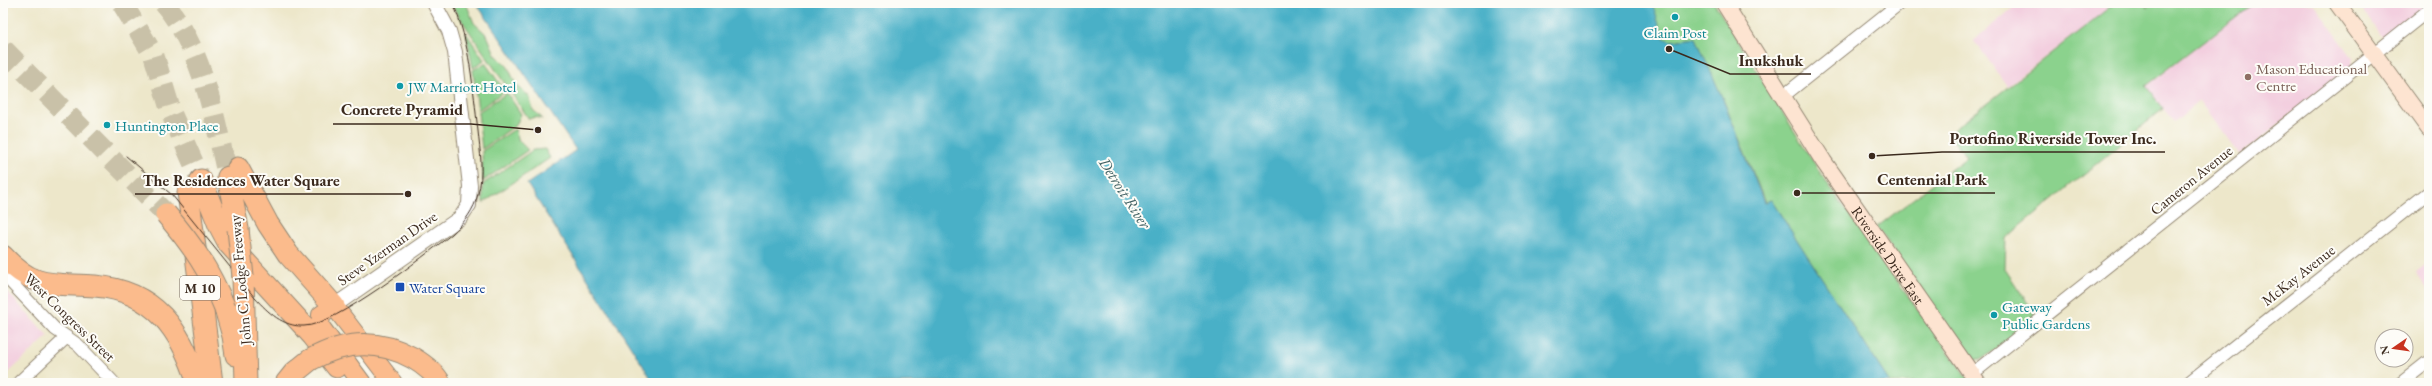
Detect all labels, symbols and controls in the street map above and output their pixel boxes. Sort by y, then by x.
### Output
marker: Claim Post [1670,12,1680,22]
place label: Claim Post [1643,23,1707,42]
callout: Inukshuk [1730,46,1811,74]
text: Inukshuk [1739,50,1804,71]
place label: Mason Educational Centre [2256,59,2368,95]
marker: Mason Educational Centre [2243,72,2253,82]
place label: JW Marriott Hotel [406,77,517,96]
marker: JW Marriott Hotel [395,81,405,91]
callout: Concrete Pyramid [333,96,471,124]
text: Concrete Pyramid [341,99,463,120]
place label: Huntington Place [115,116,219,135]
marker: Huntington Place [102,120,112,130]
callout: Portofino Riverside Tower Inc. [1942,124,2165,152]
text: Portofino Riverside Tower Inc. [1949,128,2157,149]
street label: Cameron Avenue [2146,141,2236,219]
water label: Detroit River [1094,153,1156,233]
callout: Centennial Park [1870,165,1995,193]
callout: The Residences Water Square [135,166,348,194]
text: Centennial Park [1877,169,1987,190]
text: The Residences Water Square [142,170,340,191]
street label: Riverside Drive East [1848,202,1930,308]
street label: Steve Yzerman Drive [333,206,441,289]
street label: John C Lodge Freeway [225,214,255,348]
street label: McKay Avenue [2257,240,2339,310]
street label: West Congress Street [20,269,120,366]
road number: M 10 [180,276,220,300]
place label: Water Square [409,278,486,297]
marker: Water Square [394,281,406,293]
place label: Gateway Public Gardens [2002,297,2090,333]
marker: Gateway Public Gardens [1989,310,1999,320]
north arrow [2374,328,2414,368]
text: N [2376,344,2392,356]

